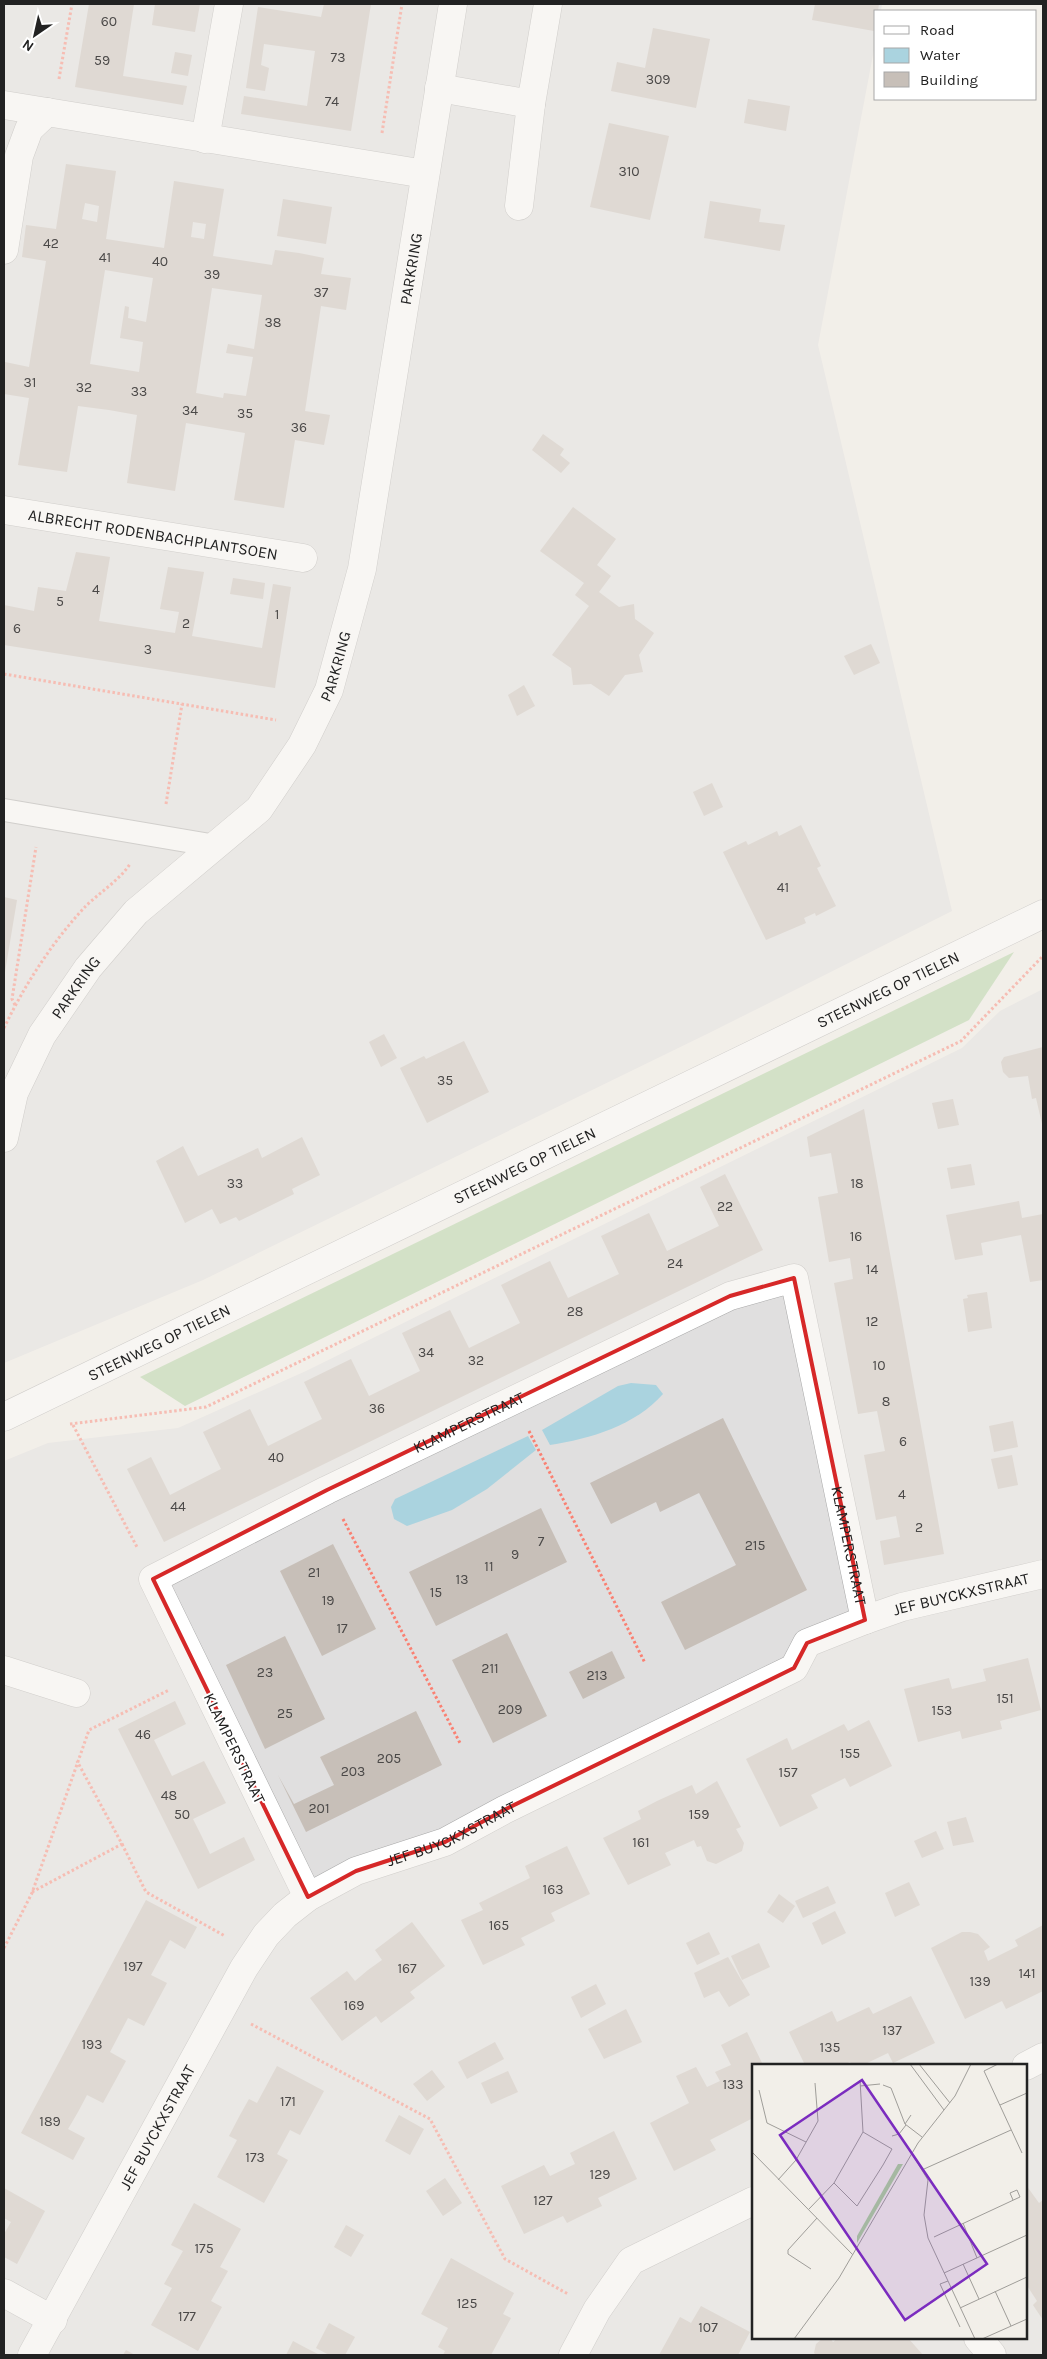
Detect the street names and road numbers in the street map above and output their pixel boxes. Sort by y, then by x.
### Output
street label: PARKRING [396,231,426,306]
street label: ALBRECHT RODENBACHPLANTSOEN [27,505,279,564]
street label: PARKRING [316,629,355,705]
street label: STEENWEG OP TIELEN [814,947,962,1032]
street label: PARKRING [47,952,104,1022]
street label: STEENWEG OP TIELEN [450,1123,599,1208]
street label: STEENWEG OP TIELEN [85,1300,233,1385]
street label: KLAMPERSTRAAT [410,1388,527,1457]
street label: KLAMPERSTRAAT [827,1484,871,1607]
street label: JEF BUYCKXSTRAAT [890,1569,1031,1620]
street label: KLAMPERSTRAAT [200,1690,270,1807]
street label: JEF BUYCKXSTRAAT [384,1797,519,1870]
street label: JEF BUYCKXSTRAAT [115,2061,199,2193]

